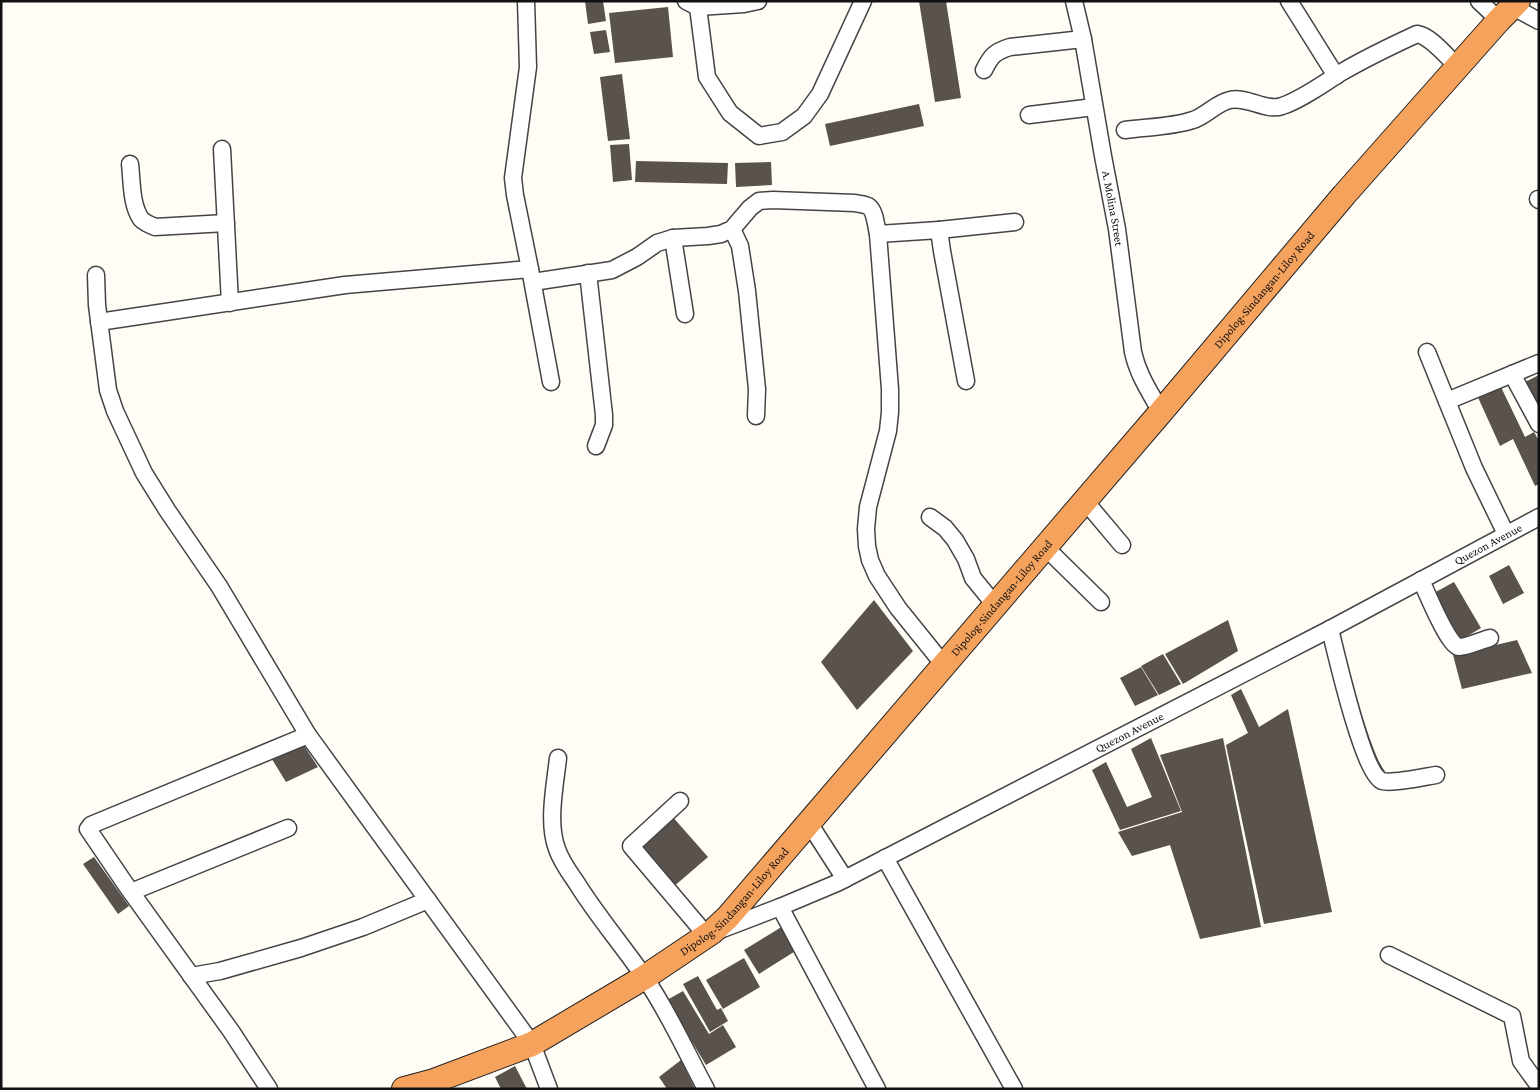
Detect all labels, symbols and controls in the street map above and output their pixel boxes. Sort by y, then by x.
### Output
street label: A. Molina Street [1099,169,1126,248]
street label: Dipolog-Sindangan-Liloy Road [1211,228,1318,351]
street label: Quezon Avenue [1452,520,1524,568]
street label: Dipolog-Sindangan-Liloy Road [948,537,1056,659]
street label: Quezon Avenue [1093,709,1166,756]
street label: Dipolog-Sindangan-Liloy Road [677,844,792,959]

